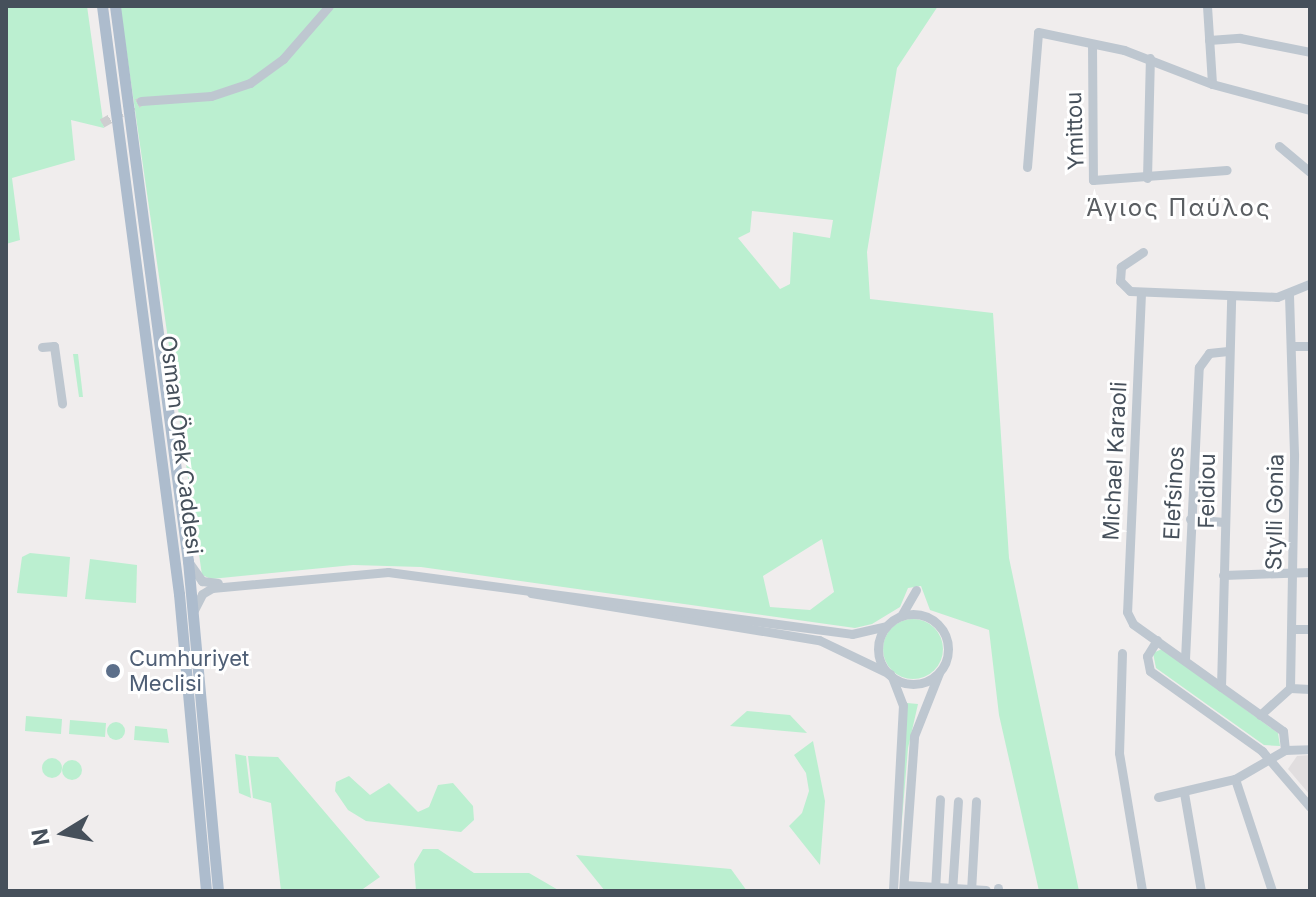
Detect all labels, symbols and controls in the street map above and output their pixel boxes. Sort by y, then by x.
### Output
street label: Ymittou [1060,91,1090,171]
district label: Άγιος Παύλος [1086,194,1272,222]
street label: Osman Örek Caddesi [154,334,208,556]
street label: Michael Karaoli [1098,381,1132,541]
street label: Elefsinos [1158,445,1190,541]
street label: Feidiou [1193,453,1221,529]
street label: Stylli Gonia [1261,453,1289,571]
place label: Cumhuriyet Meclisi [129,645,249,696]
marker: Cumhuriyet Meclisi [104,662,122,680]
north arrow [24,793,104,873]
text: N [26,827,55,848]

